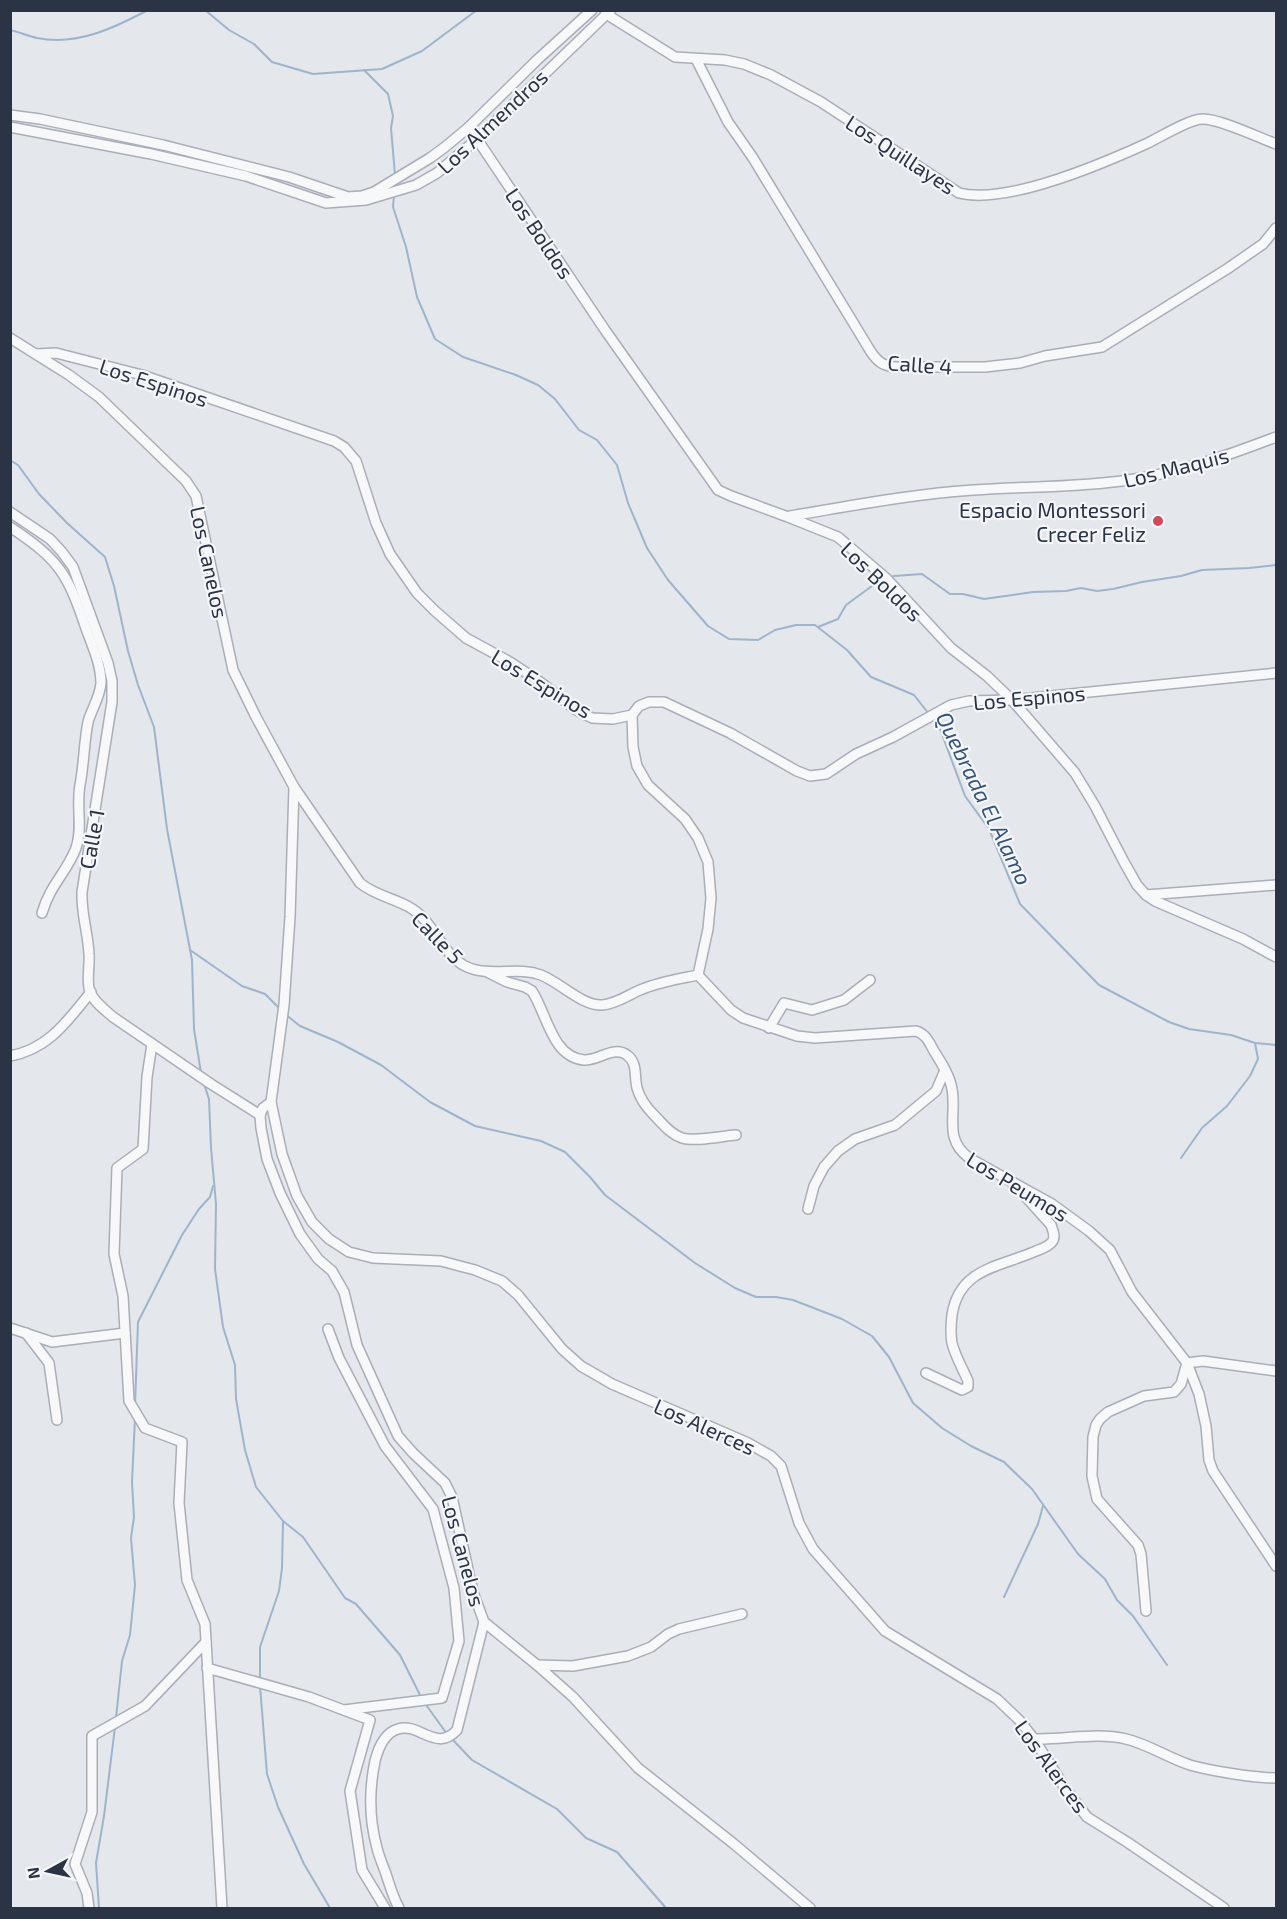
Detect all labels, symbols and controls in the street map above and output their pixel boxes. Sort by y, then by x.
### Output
street label: Los Almendros [432,64,552,178]
street label: Los Quillayes [841,109,961,200]
street label: Los Boldos [501,183,579,283]
street label: Calle 4 [887,349,953,379]
street label: Los Espinos [97,353,211,411]
street label: Los Maquis [1121,442,1231,492]
place label: Espacio Montessori Crecer Feliz [959,497,1146,546]
street label: Los Canelos [186,504,234,620]
marker: Espacio Montessori Crecer Feliz [1151,514,1165,528]
street label: Los Boldos [836,536,928,626]
street label: Los Espinos [487,643,597,723]
street label: Los Espinos [972,680,1086,714]
water label: Quebrada El Alamo [931,707,1038,889]
street label: Calle 1 [73,807,109,871]
street label: Calle 5 [407,906,469,968]
street label: Los Peumos [962,1146,1074,1226]
street label: Los Alerces [650,1393,760,1459]
street label: Los Canelos [437,1493,491,1609]
street label: Los Alerces [1010,1715,1094,1817]
north arrow [18,1841,78,1901]
text: N [22,1866,43,1880]

